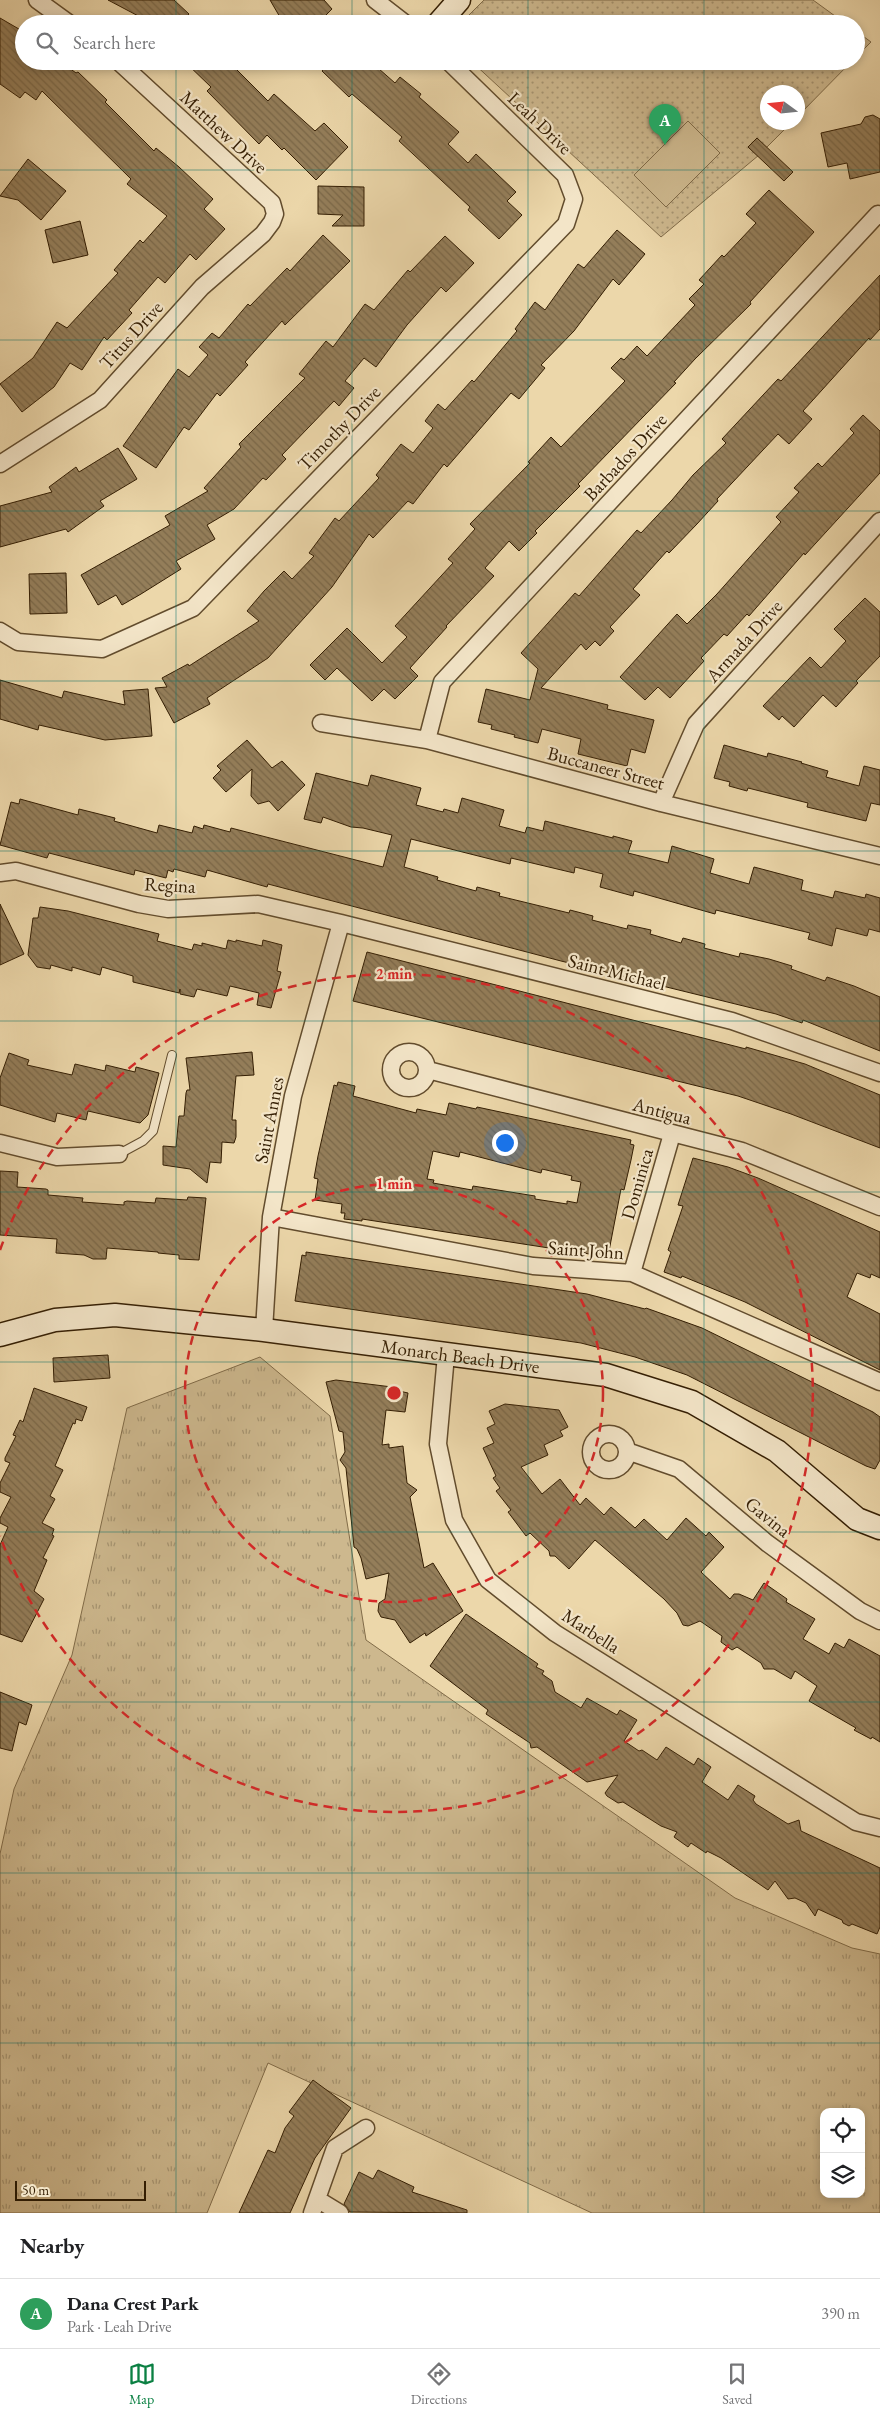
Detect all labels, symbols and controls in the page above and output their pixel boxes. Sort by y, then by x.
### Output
search box [15,15,865,70]
icon: search [33,29,61,57]
text: Search here [73,30,155,55]
street label: Matthew Drive [175,85,273,179]
north arrow [760,85,805,130]
street label: Leah Drive [502,86,578,160]
pin: A [649,104,681,145]
street label: Titus Drive [94,295,168,375]
street label: Timothy Drive [292,380,386,476]
street label: Barbados Drive [578,408,672,506]
street label: Armada Drive [699,594,788,689]
street label: Buccaneer Street [545,740,667,796]
street label: Regina [144,871,197,899]
street label: Saint Michael [566,948,669,996]
text: 2 min [376,964,413,983]
street label: Saint Annes [248,1075,290,1165]
street label: Antigua [629,1091,694,1130]
your location [492,1130,518,1156]
street label: Dominica [615,1145,659,1222]
text: 1 min [376,1174,413,1193]
street label: Saint John [547,1235,625,1265]
street label: Monarch Beach Drive [380,1333,541,1379]
centre of rings [385,1384,403,1402]
street label: Gavina [740,1491,796,1543]
street label: Marbella [557,1603,625,1659]
map controls [820,2108,865,2198]
button: locate [820,2108,865,2153]
button: layers [820,2153,865,2198]
scale bar [15,2178,146,2201]
text: 50 m [22,2181,49,2199]
text: Nearby [20,2232,84,2259]
text: Dana Crest Park [67,2291,199,2316]
text: A [30,2303,42,2324]
text: 390 m [821,2303,860,2324]
text: Park · Leah Drive [67,2316,171,2337]
tab: Map [128,2360,156,2408]
tab: Directions [411,2360,467,2408]
tab: Saved [722,2360,752,2408]

